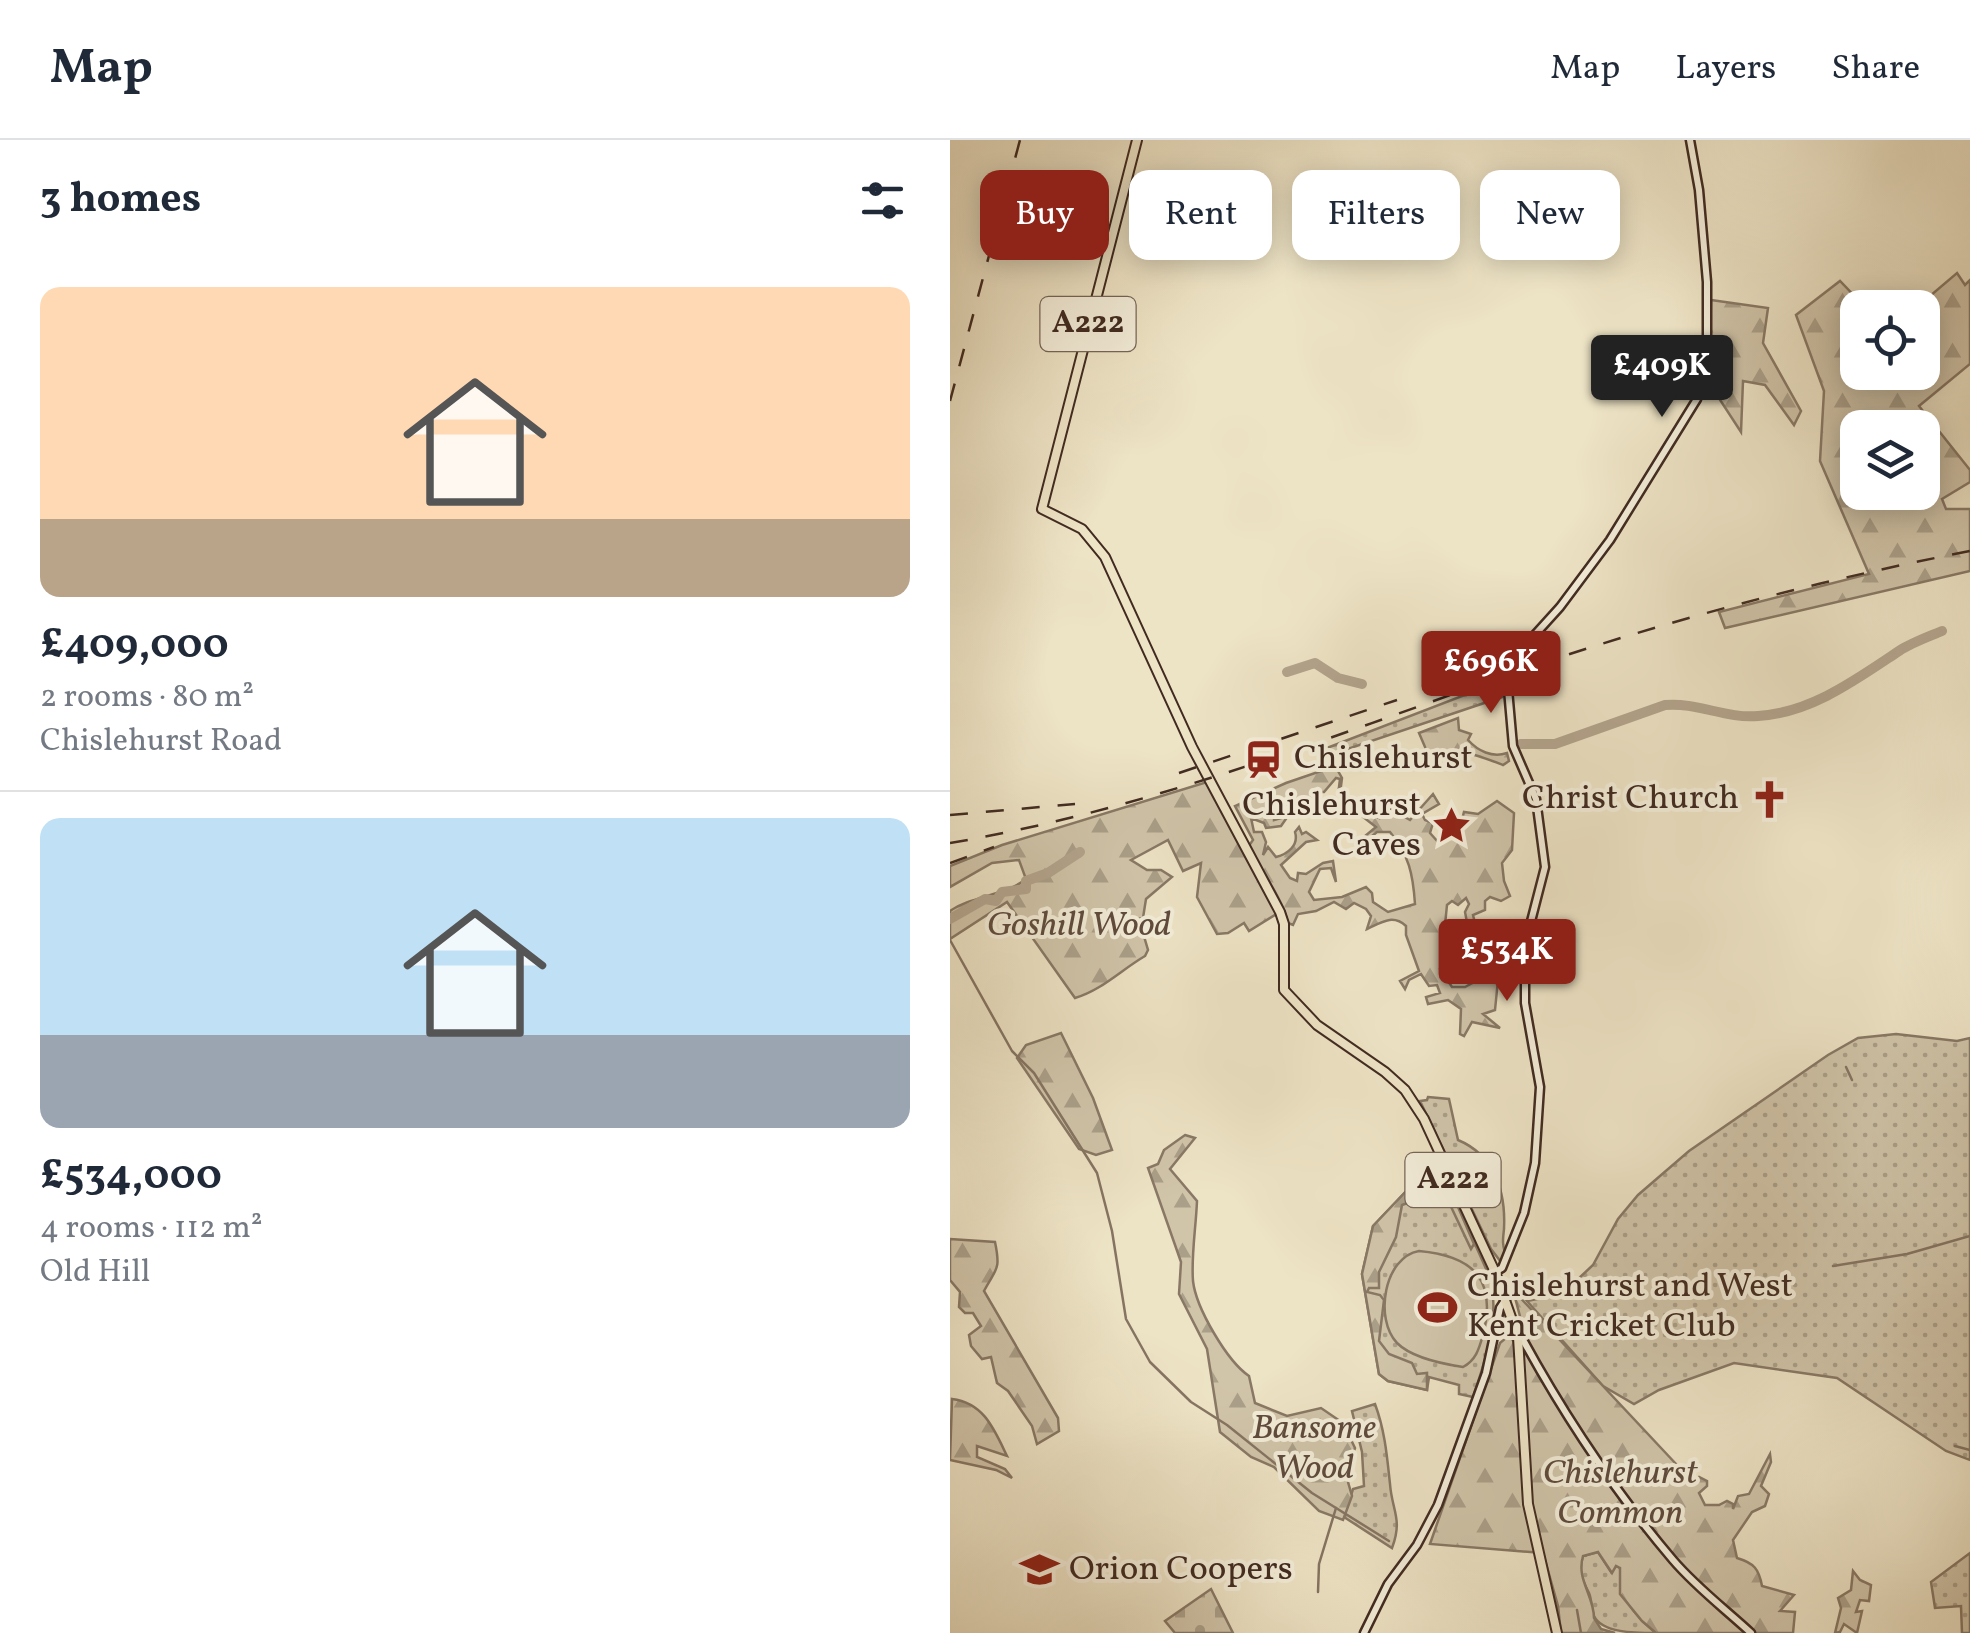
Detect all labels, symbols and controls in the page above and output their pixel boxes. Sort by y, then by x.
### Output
text: Map [50,36,153,103]
text: Map [1550,45,1620,93]
text: Layers [1675,45,1776,93]
text: Share [1831,45,1920,93]
chip: Buy [980,170,1109,260]
chip: Rent [1129,170,1272,260]
chip: Filters [1292,170,1460,260]
chip: New [1480,170,1620,260]
text: 3 homes [40,171,201,230]
icon: filters [855,173,910,228]
map controls [1840,290,1940,510]
button: locate [1840,290,1940,390]
road number: A222 [1040,297,1136,351]
pin: £409K [1592,335,1732,420]
text: £409K [1613,345,1711,389]
icon: home [385,352,565,532]
button: layers [1840,410,1940,510]
text: £409,000 [40,617,229,676]
pin: £696K [1421,631,1561,716]
text: £696K [1443,641,1539,685]
text: 2 rooms · 80 m² [40,676,254,720]
text: Chislehurst Road [40,720,282,764]
place label: Chislehurst [1294,735,1473,783]
station icon: Chislehurst [1243,738,1285,780]
place label: Christ Church [1522,775,1739,823]
church icon: Christ Church [1748,778,1790,820]
place label: Chislehurst Caves [1242,782,1421,870]
place icon: Chislehurst Caves [1430,805,1472,847]
icon: home [385,883,565,1063]
park label: Goshill Wood [987,902,1171,950]
pin: £534K [1437,919,1577,1004]
text: £534K [1461,929,1553,973]
text: £534,000 [40,1148,222,1207]
road number: A222 [1406,1153,1500,1207]
text: 4 rooms · 112 m² [40,1207,263,1251]
text: Old Hill [40,1251,150,1295]
place label: Chislehurst and West Kent Cricket Club [1467,1263,1793,1351]
sports icon: Chislehurst and West Kent Cricket Club [1416,1286,1458,1328]
park label: Bansome Wood [1252,1405,1376,1493]
park label: Chislehurst Common [1543,1450,1698,1538]
place label: Orion Coopers [1069,1546,1293,1594]
school or university icon: Orion Coopers [1018,1549,1060,1591]

